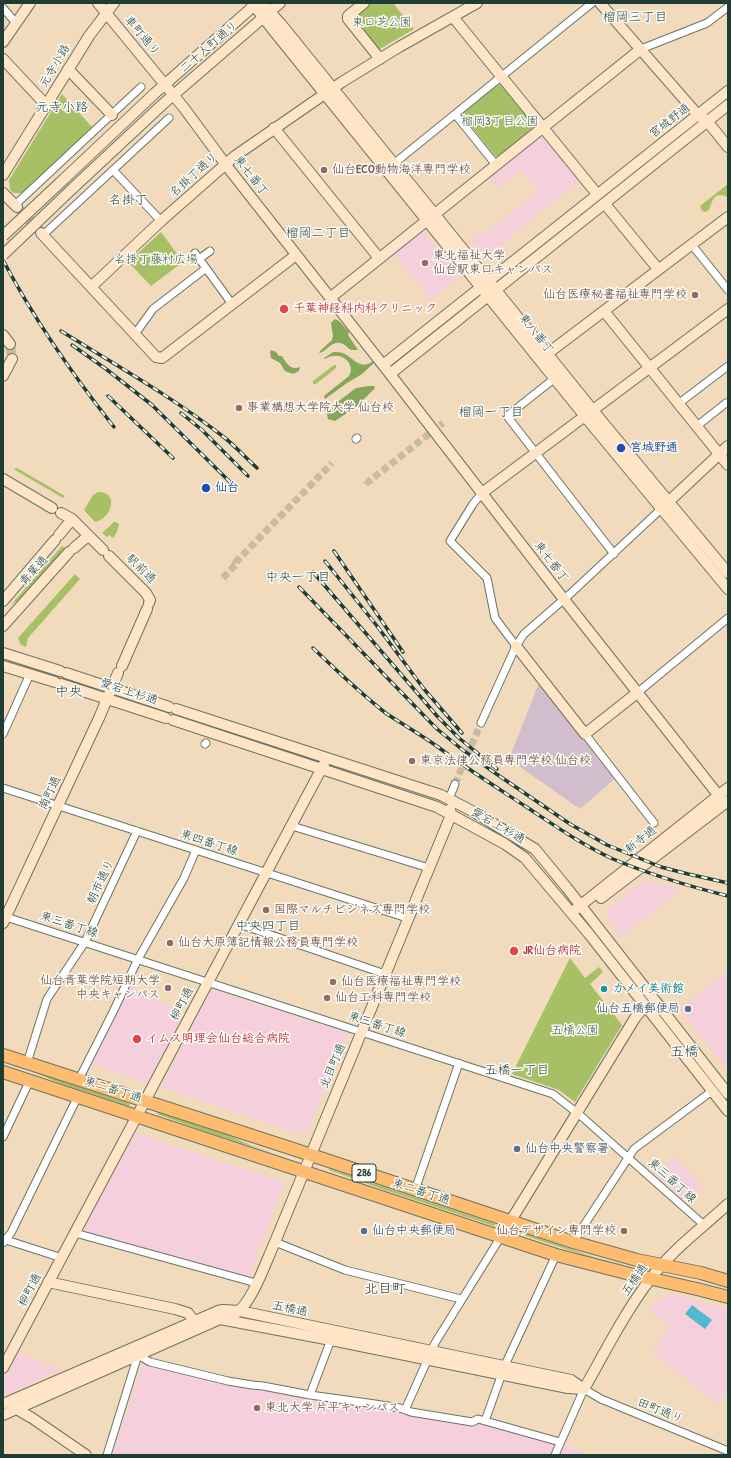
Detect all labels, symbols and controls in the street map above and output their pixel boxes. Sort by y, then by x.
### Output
district label: 榴岡三丁目 [603,10,667,26]
street label: 車町通り [121,13,163,59]
park label: 東口芝公園 [352,16,412,30]
street label: 二十人町通り [177,18,241,76]
street label: 元寺小路 [36,42,74,90]
district label: 元寺小路 [36,100,88,116]
street label: 宮城野通 [647,101,693,141]
park label: 榴岡3丁目公園 [461,115,539,129]
street label: 名掛丁通り [167,150,221,200]
street label: 東七番丁 [231,153,271,199]
place label: 仙台ECO動物海洋専門学校 [332,163,471,177]
marker: 仙台ECO動物海洋専門学校 [319,165,329,175]
district label: 名掛丁 [109,193,147,209]
district label: 榴岡二丁目 [286,226,350,242]
place label: 東北福祉大学 仙台駅東口キャンパス [433,249,553,277]
park label: 名掛丁藤村広場 [114,253,198,267]
marker: 東北福祉大学 仙台駅東口キャンパス [420,258,430,268]
place label: 仙台医療秘書福祉専門学校 [543,288,687,302]
marker: 仙台医療秘書福祉専門学校 [690,290,700,300]
place label: 千葉神経科内科クリニック [293,302,437,316]
marker: 千葉神経科内科クリニック [278,303,290,315]
street label: 東八番丁 [515,311,557,357]
place label: 事業構想大学院大学 仙台校 [247,401,394,415]
marker: 事業構想大学院大学 仙台校 [234,403,244,413]
district label: 榴岡一丁目 [459,405,523,421]
place label: 宮城野通 [630,441,678,455]
marker: 宮城野通 [615,442,627,454]
place label: 仙台 [215,481,239,495]
marker: 仙台 [200,482,212,494]
street label: 東七番丁 [531,538,571,586]
street label: 駅前通 [123,551,159,587]
street label: 青葉通 [17,553,51,589]
district label: 中央一丁目 [266,570,330,586]
street label: 愛宕上杉通 [98,676,160,708]
district label: 中央 [55,684,83,700]
place label: 東京法律公務員専門学校 仙台校 [420,754,591,768]
marker: 東京法律公務員専門学校 仙台校 [407,756,417,766]
street label: 南町通 [36,774,64,812]
street label: 愛宕上杉通 [468,805,528,847]
street label: 新寺通 [622,823,660,857]
street label: 東四番丁線 [178,827,240,859]
street label: 朝市通り [84,857,118,907]
place label: 国際マルチビジネス専門学校 [274,903,430,917]
marker: 国際マルチビジネス専門学校 [261,905,271,915]
street label: 東三番丁線 [38,909,100,941]
district label: 中央四丁目 [236,919,300,935]
place label: 仙台大原簿記情報公務員専門学校 [178,936,358,950]
marker: 仙台大原簿記情報公務員専門学校 [165,938,175,948]
place label: JR仙台病院 [523,944,581,958]
marker: JR仙台病院 [508,945,520,957]
place label: 仙台青葉学院短期大学 中央キャンパス [40,974,160,1002]
place label: 仙台医療福祉専門学校 [341,975,461,989]
marker: 仙台医療福祉専門学校 [328,977,338,987]
place label: カメイ美術館 [612,982,684,996]
marker: 仙台青葉学院短期大学 中央キャンパス [163,983,173,993]
marker: カメイ美術館 [599,984,609,994]
street label: 柳町通 [167,985,197,1023]
place label: 仙台工科専門学校 [335,991,431,1005]
marker: 仙台工科専門学校 [322,993,332,1003]
place label: 仙台五橋郵便局 [596,1002,680,1016]
marker: 仙台五橋郵便局 [683,1004,693,1014]
street label: 東三番丁線 [346,1009,408,1041]
park label: 五橋公園 [551,1024,599,1038]
place label: イムス明理会仙台総合病院 [146,1032,290,1046]
marker: イムス明理会仙台総合病院 [131,1033,143,1045]
street label: 北目町通 [317,1041,349,1091]
district label: 五橋 [670,1044,698,1060]
district label: 五橋一丁目 [485,1063,549,1079]
street label: 東二番丁通 [82,1074,144,1106]
place label: 仙台中央警察署 [525,1142,609,1156]
marker: 仙台中央警察署 [512,1144,522,1154]
street label: 東三番丁線 [645,1156,699,1206]
road number: 286 [352,1164,376,1182]
street label: 東二番丁通 [390,1176,452,1208]
place label: 仙台中央郵便局 [372,1224,456,1238]
place label: 仙台デザイン専門学校 [496,1224,616,1238]
marker: 仙台中央郵便局 [359,1226,369,1236]
marker: 仙台デザイン専門学校 [619,1226,629,1236]
street label: 五橋通 [619,1261,651,1299]
street label: 柳町通 [15,1271,45,1309]
district label: 北目町 [364,1281,406,1297]
street label: 五橋通 [271,1298,309,1320]
street label: 田町通り [635,1395,685,1427]
place label: 東北大学 片平キャンパス [265,1401,400,1415]
marker: 東北大学 片平キャンパス [252,1403,262,1413]

